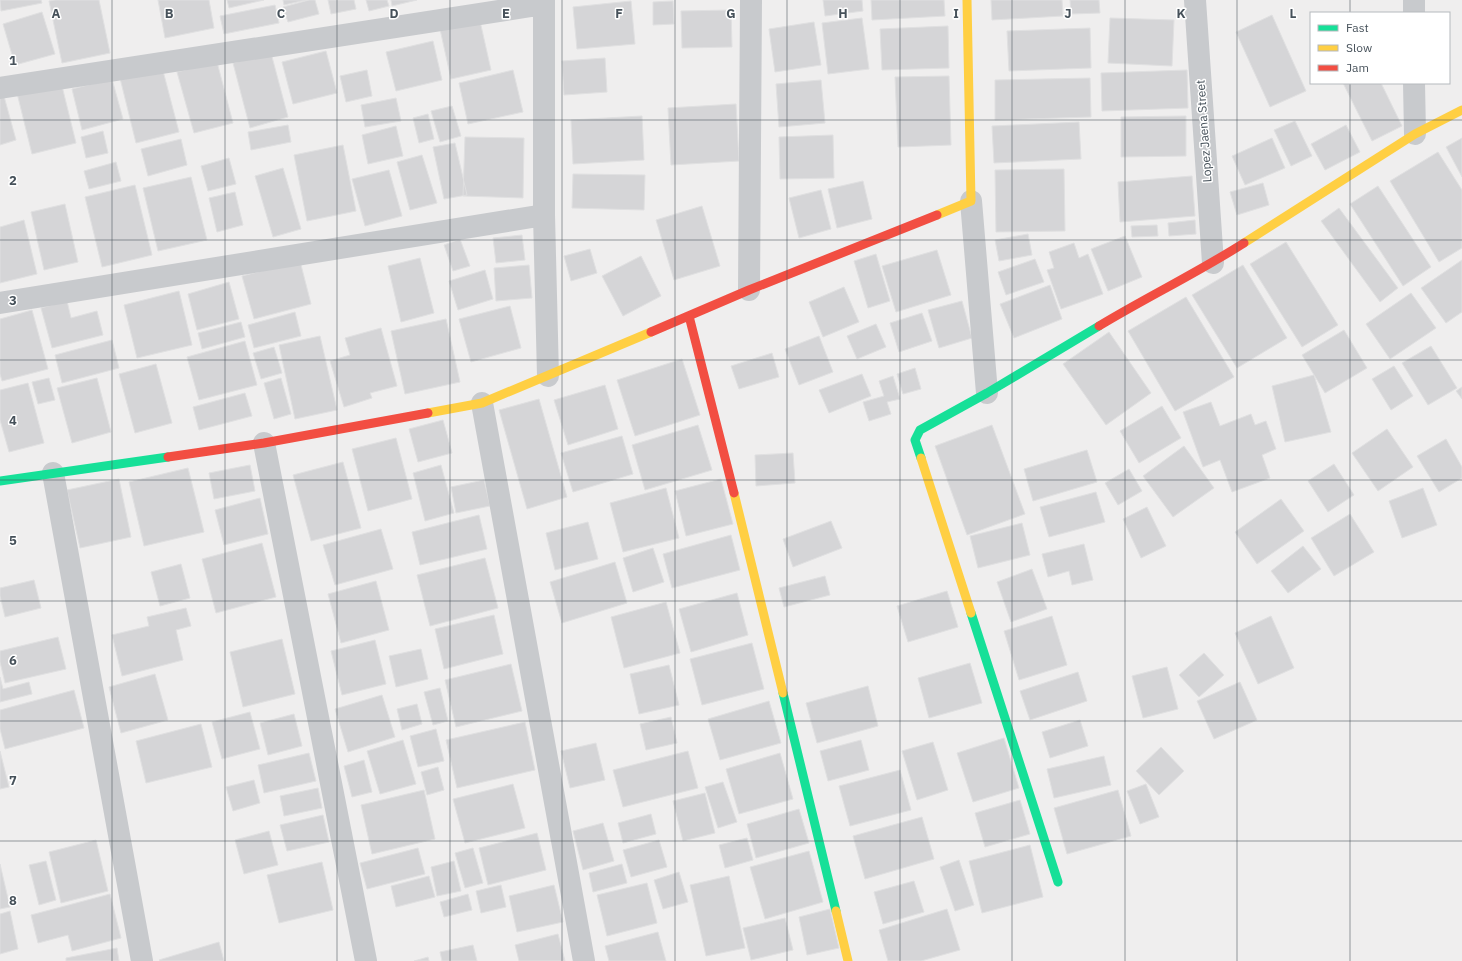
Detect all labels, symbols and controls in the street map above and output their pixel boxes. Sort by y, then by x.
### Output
text: A [52,5,61,22]
text: B [165,5,174,22]
text: C [277,5,286,22]
text: D [389,5,399,22]
text: E [502,5,510,22]
text: F [615,5,623,22]
text: G [726,5,736,22]
text: H [838,5,848,22]
text: I [953,5,959,22]
text: J [1064,5,1072,22]
text: K [1176,5,1186,22]
text: L [1290,5,1297,22]
legend [1310,12,1450,84]
text: Fast [1346,20,1369,35]
text: Slow [1346,40,1372,55]
text: 1 [9,52,17,69]
text: Jam [1346,60,1369,75]
street label: Lopez Jaena Street [1192,79,1215,183]
text: 2 [9,172,17,189]
text: 3 [9,292,17,309]
text: 4 [9,412,17,429]
text: 5 [9,532,17,549]
text: 6 [9,652,17,669]
text: 7 [9,772,17,789]
text: 8 [9,892,17,909]

